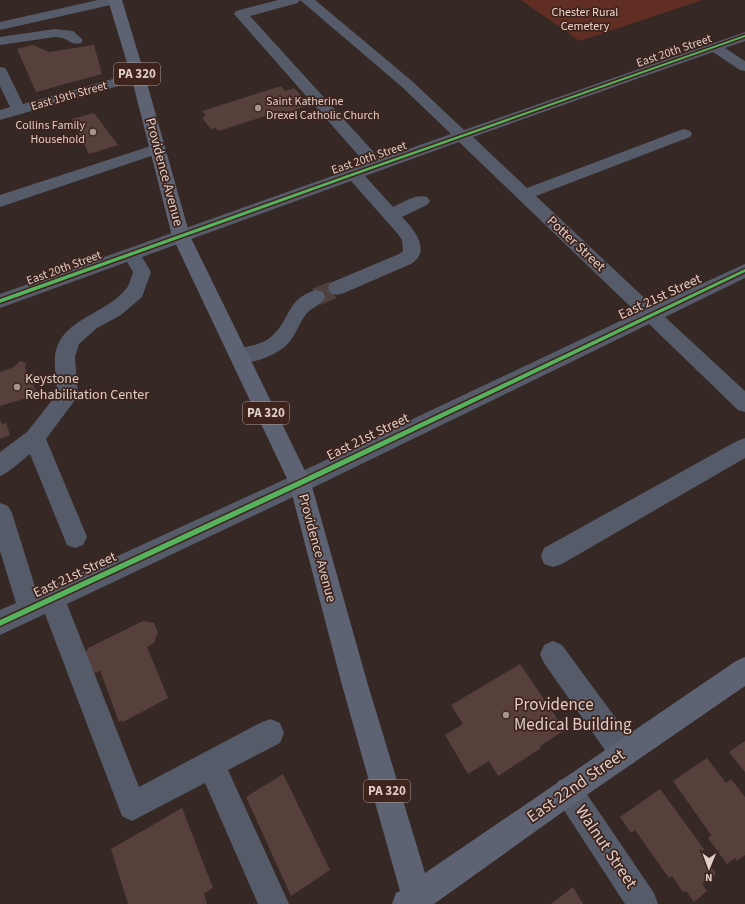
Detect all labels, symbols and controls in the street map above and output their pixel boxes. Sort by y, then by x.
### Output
park label: Chester Rural Cemetery [552,4,618,35]
street label: East 20th Street [634,30,714,72]
road number: PA 320 [114,63,160,85]
street label: East 19th Street [29,77,109,115]
place label: Saint Katherine Drexel Catholic Church [266,93,380,124]
marker: Saint Katherine Drexel Catholic Church [253,103,263,113]
street label: Providence Avenue [140,116,188,228]
place label: Collins Family Household [15,117,85,148]
marker: Collins Family Household [88,127,98,137]
street label: East 20th Street [329,137,409,179]
street label: Potter Street [542,212,610,277]
street label: East 20th Street [24,247,104,289]
street label: East 21st Street [615,269,705,325]
place label: Keystone Rehabilitation Center [25,369,149,405]
marker: Keystone Rehabilitation Center [12,382,22,392]
road number: PA 320 [243,402,289,424]
street label: East 21st Street [323,408,413,466]
street label: Providence Avenue [293,492,341,604]
street label: East 21st Street [30,547,120,603]
place label: Providence Medical Building [514,693,632,737]
marker: Providence Medical Building [501,710,511,720]
street label: East 22nd Street [522,743,630,829]
road number: PA 320 [364,780,410,802]
street label: Walnut Street [569,800,643,894]
north arrow [689,848,729,888]
text: N [705,870,713,885]

